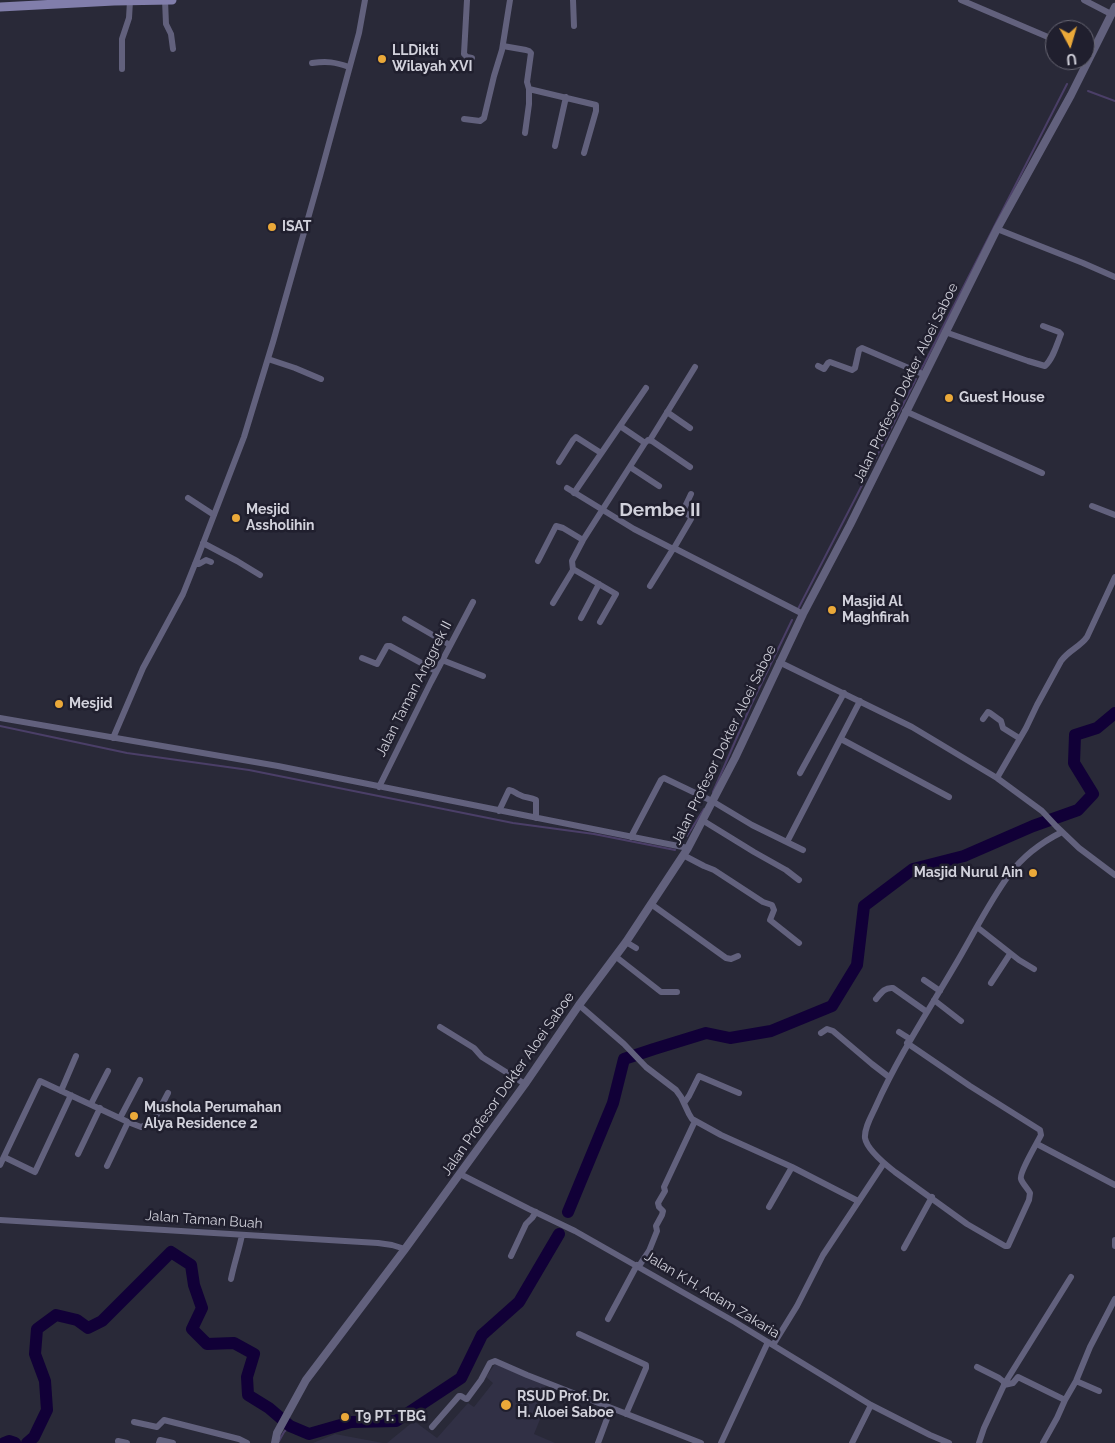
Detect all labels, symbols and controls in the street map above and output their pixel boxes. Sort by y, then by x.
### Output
north arrow [1045,20,1095,70]
place label: LLDikti Wilayah XVI [392,43,472,75]
text: U [1065,50,1078,67]
marker: LLDikti Wilayah XVI [376,53,388,65]
place label: ISAT [282,219,312,235]
marker: ISAT [266,221,278,233]
street label: Jalan Profesor Dokter Aloei Saboe [850,280,962,486]
place label: Guest House [959,390,1045,406]
marker: Guest House [943,392,955,404]
district label: Dembe II [619,499,701,521]
place label: Mesjid Assholihin [246,502,315,534]
marker: Mesjid Assholihin [230,512,242,524]
place label: Masjid Al Maghfirah [842,594,909,626]
marker: Masjid Al Maghfirah [826,604,838,616]
street label: Jalan Taman Anggrek II [372,618,456,760]
street label: Jalan Profesor Dokter Aloei Saboe [668,642,780,848]
place label: Mesjid [69,696,113,712]
marker: Mesjid [53,698,65,710]
place label: Masjid Nurul Ain [914,865,1023,881]
marker: Masjid Nurul Ain [1027,867,1039,879]
street label: Jalan Profesor Dokter Aloei Saboe [438,989,578,1179]
place label: Mushola Perumahan Alya Residence 2 [144,1100,281,1132]
marker: Mushola Perumahan Alya Residence 2 [128,1110,140,1122]
street label: Jalan Taman Buah [145,1208,263,1232]
street label: Jalan K.H. Adam Zakaria [641,1248,783,1342]
place label: RSUD Prof. Dr. H. Aloei Saboe [517,1389,614,1421]
marker: RSUD Prof. Dr. H. Aloei Saboe [499,1398,513,1412]
place label: T9 PT. TBG [355,1409,426,1425]
marker: T9 PT. TBG [339,1411,351,1423]

